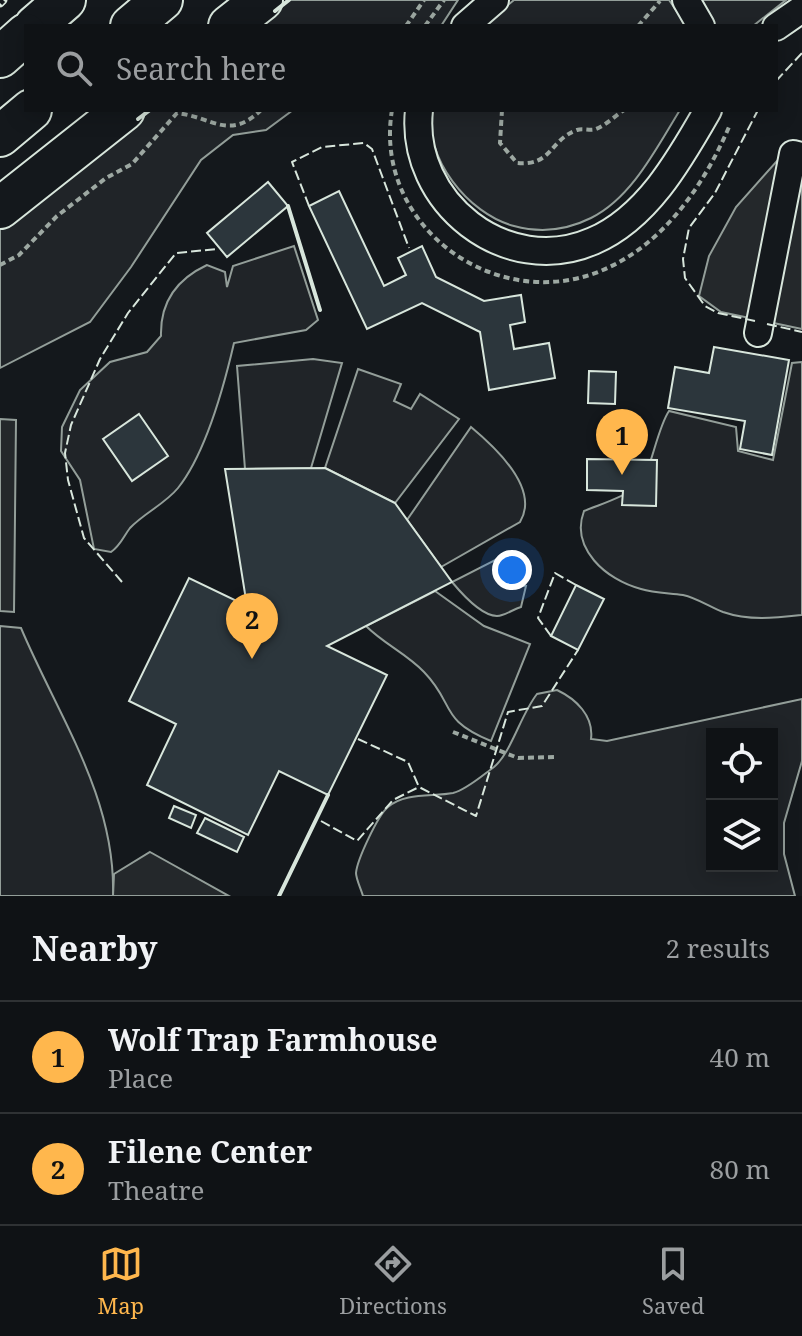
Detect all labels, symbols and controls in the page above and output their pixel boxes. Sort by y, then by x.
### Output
search box [24,24,778,112]
icon: search [52,46,96,90]
text: Search here [116,48,286,89]
pin: 1 [596,409,648,475]
your location [492,550,532,590]
pin: 2 [226,593,278,659]
map controls [706,728,778,872]
button: locate [706,728,778,800]
button: layers [706,800,778,872]
text: Nearby [32,925,158,971]
text: 2 results [665,930,770,966]
text: Wolf Trap Farmhouse [108,1019,438,1060]
text: 1 [51,1039,65,1075]
text: 40 m [710,1039,770,1075]
text: Place [108,1060,173,1096]
text: Filene Center [108,1131,312,1172]
text: 2 [51,1151,65,1187]
text: 80 m [710,1151,770,1187]
text: Theatre [108,1172,204,1208]
tab: Map [98,1242,144,1320]
tab: Directions [339,1242,447,1320]
tab: Saved [642,1242,704,1320]

